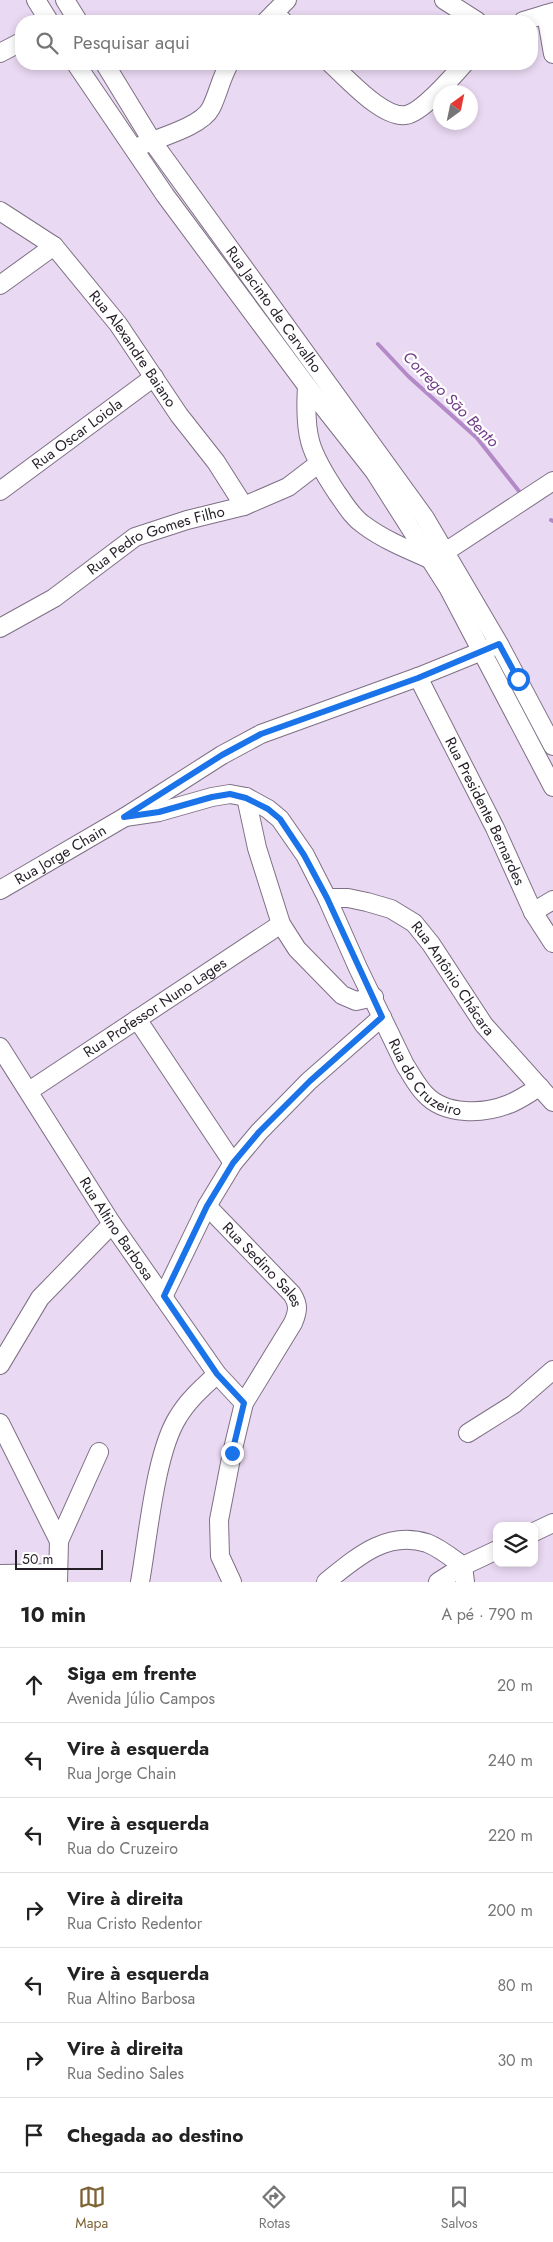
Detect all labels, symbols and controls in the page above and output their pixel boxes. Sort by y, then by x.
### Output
search box [15,15,538,70]
icon: search [33,29,61,57]
text: Pesquisar aqui [73,29,190,56]
north arrow [433,85,478,130]
street label: Rua Jacinto de Carvalho [221,242,327,377]
street label: Rua Alexandre Baiano [84,286,182,412]
water label: Corrego São Bento [398,346,505,453]
street label: Rua Oscar Loiola [27,393,127,475]
street label: Rua Pedro Gomes Filho [82,500,227,580]
route start [507,668,530,691]
street label: Rua Presidente Bernardes [439,733,530,889]
street label: Rua Jorge Chain [11,819,110,890]
street label: Rua Antônio Chácara [406,916,500,1041]
street label: Rua Professor Nuno Lages [79,952,231,1063]
street label: Rua do Cruzeiro [383,1035,463,1122]
street label: Rua Altino Barbosa [74,1173,159,1285]
street label: Rua Sedino Sales [217,1217,308,1309]
route end [221,1442,244,1465]
map controls [493,1522,538,1567]
button: layers [493,1522,538,1567]
scale bar [15,1547,102,1570]
text: 50 m [22,1549,53,1569]
text: 10 min [20,1600,86,1630]
text: A pé · 790 m [441,1603,533,1626]
text: Siga em frente [67,1660,197,1687]
icon: ahead [20,1671,48,1699]
text: 20 m [497,1674,533,1697]
text: Avenida Júlio Campos [67,1687,215,1710]
text: Vire à esquerda [67,1735,209,1762]
icon: left [20,1746,48,1774]
text: 240 m [488,1749,533,1772]
text: Rua Jorge Chain [67,1762,176,1785]
text: Vire à esquerda [67,1810,209,1837]
icon: left [20,1821,48,1849]
text: 220 m [488,1824,533,1847]
text: Rua do Cruzeiro [67,1837,178,1860]
text: Vire à direita [67,1885,183,1912]
icon: right [20,1896,48,1924]
text: 200 m [487,1899,533,1922]
text: Rua Cristo Redentor [67,1912,202,1935]
text: Vire à esquerda [67,1960,209,1987]
icon: left [20,1971,48,1999]
text: 80 m [497,1974,533,1997]
text: Rua Altino Barbosa [67,1987,195,2010]
text: Vire à direita [67,2035,183,2062]
icon: right [20,2046,48,2074]
text: 30 m [497,2049,533,2072]
text: Rua Sedino Sales [67,2062,184,2085]
icon: arrive [20,2121,48,2149]
text: Chegada ao destino [67,2122,243,2149]
tab: Mapa [75,2183,108,2233]
tab: Rotas [259,2183,290,2233]
tab: Salvos [441,2183,478,2233]

